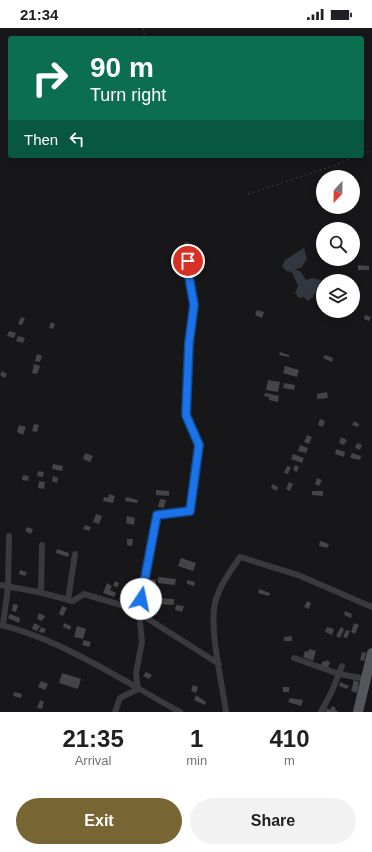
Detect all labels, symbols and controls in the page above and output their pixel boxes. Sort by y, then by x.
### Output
text: 21:34 [20,6,58,23]
icon: right [24,52,76,104]
text: 90 m [90,52,154,83]
text: Turn right [90,85,166,105]
icon: left [66,128,88,150]
text: Then [24,131,58,148]
north arrow [316,170,360,214]
map controls [316,170,360,318]
button: search [316,222,360,266]
pin [171,244,205,278]
icon: arrive [177,250,199,272]
button: layers [316,274,360,318]
position arrow [120,578,162,620]
text: 21:35 [62,725,124,752]
text: 1 [190,725,203,752]
text: 410 [270,725,310,752]
text: Arrival [75,753,112,768]
text: min [186,753,207,768]
text: m [284,753,295,768]
button: Exit [16,798,182,844]
button: Share [190,798,356,844]

